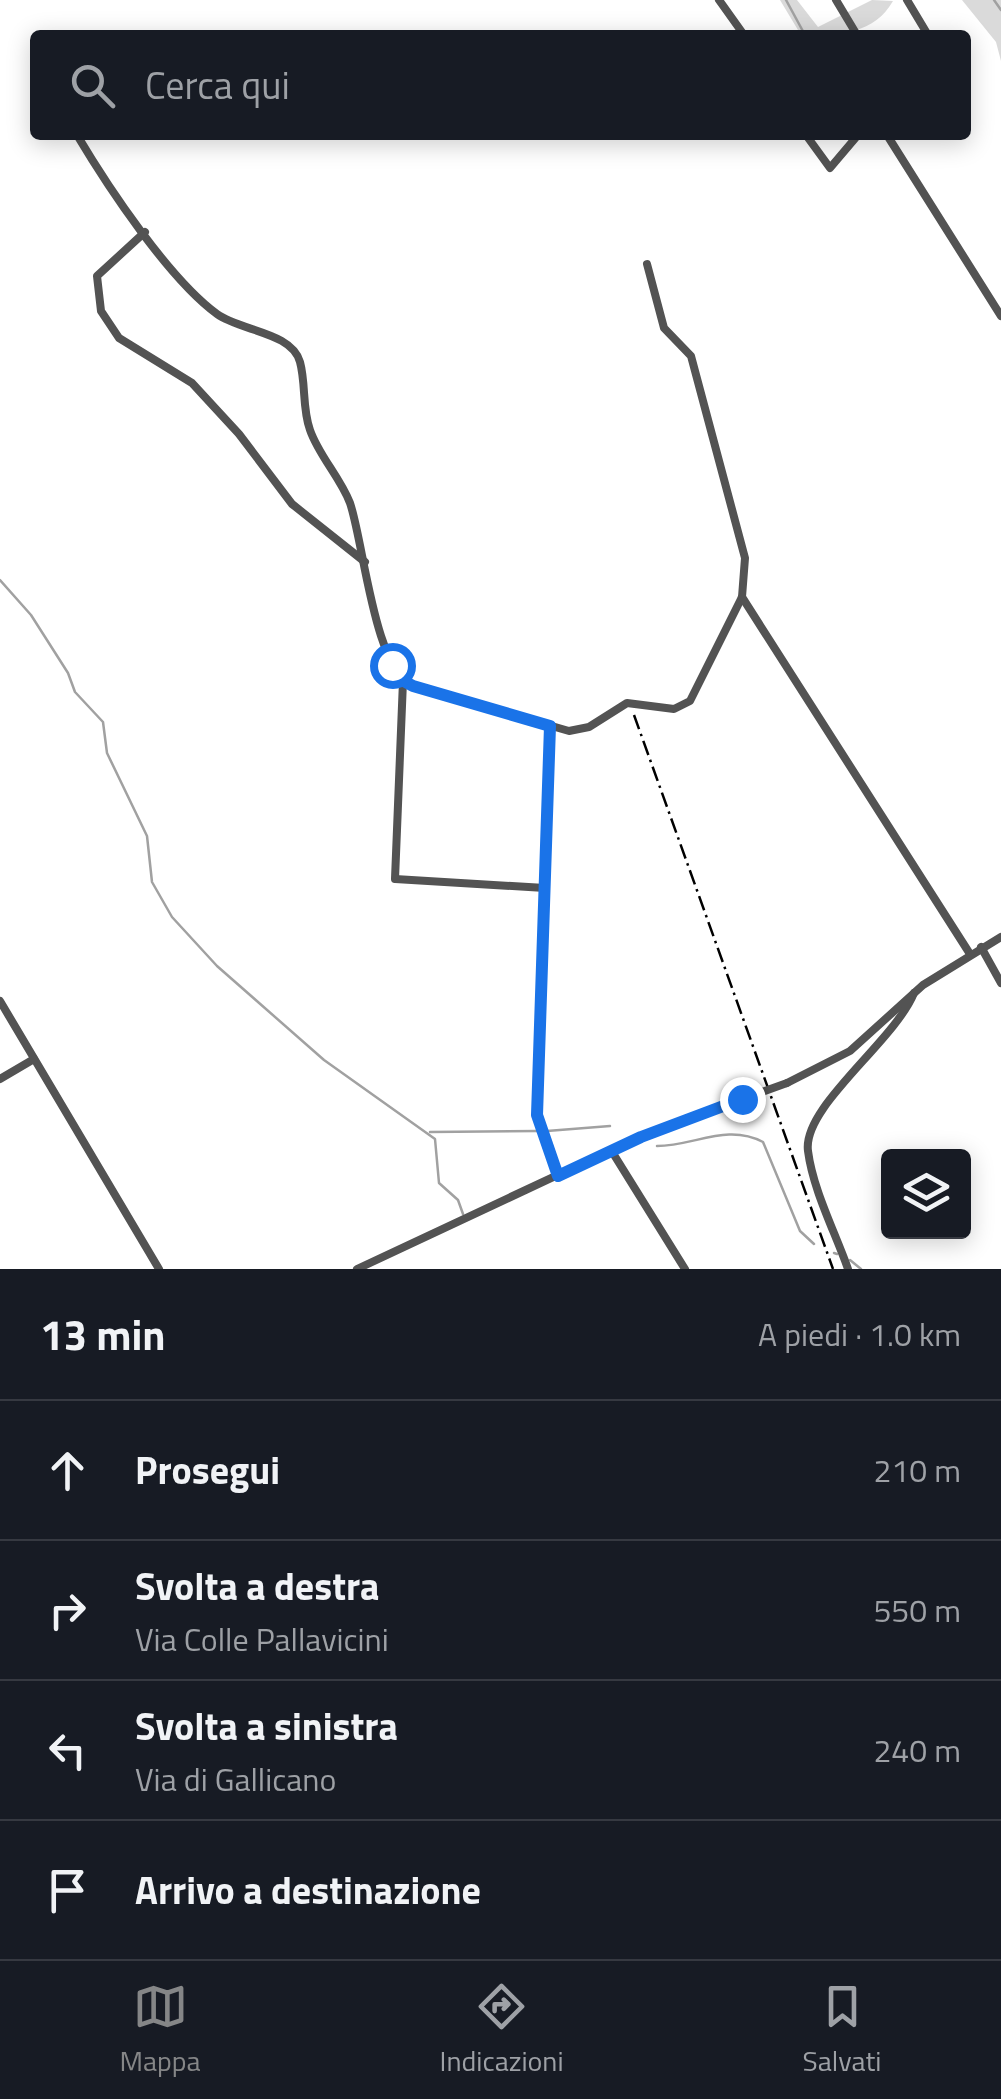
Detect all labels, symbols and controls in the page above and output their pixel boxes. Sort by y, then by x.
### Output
search box [30,30,971,140]
text: Cerca qui [145,56,290,114]
icon: search [65,58,120,113]
route start [370,643,416,689]
route end [720,1077,766,1123]
map controls [881,1149,971,1239]
button: layers [881,1149,971,1239]
text: 13 min [40,1302,166,1366]
text: A piedi · 1.0 km [758,1310,961,1358]
text: Prosegui [135,1441,280,1499]
icon: ahead [40,1443,95,1498]
text: 210 m [873,1446,961,1494]
text: Svolta a destra [135,1557,380,1615]
icon: right [40,1583,95,1638]
text: 550 m [873,1586,961,1634]
text: Via Colle Pallavicini [135,1615,389,1663]
text: Svolta a sinistra [135,1697,398,1755]
icon: left [40,1723,95,1778]
text: 240 m [873,1726,961,1774]
text: Via di Gallicano [135,1755,336,1803]
text: Arrivo a destinazione [135,1861,481,1919]
icon: arrive [40,1863,95,1918]
tab: Mappa [120,1979,201,2082]
tab: Indicazioni [440,1979,564,2082]
tab: Salvati [803,1979,881,2082]

